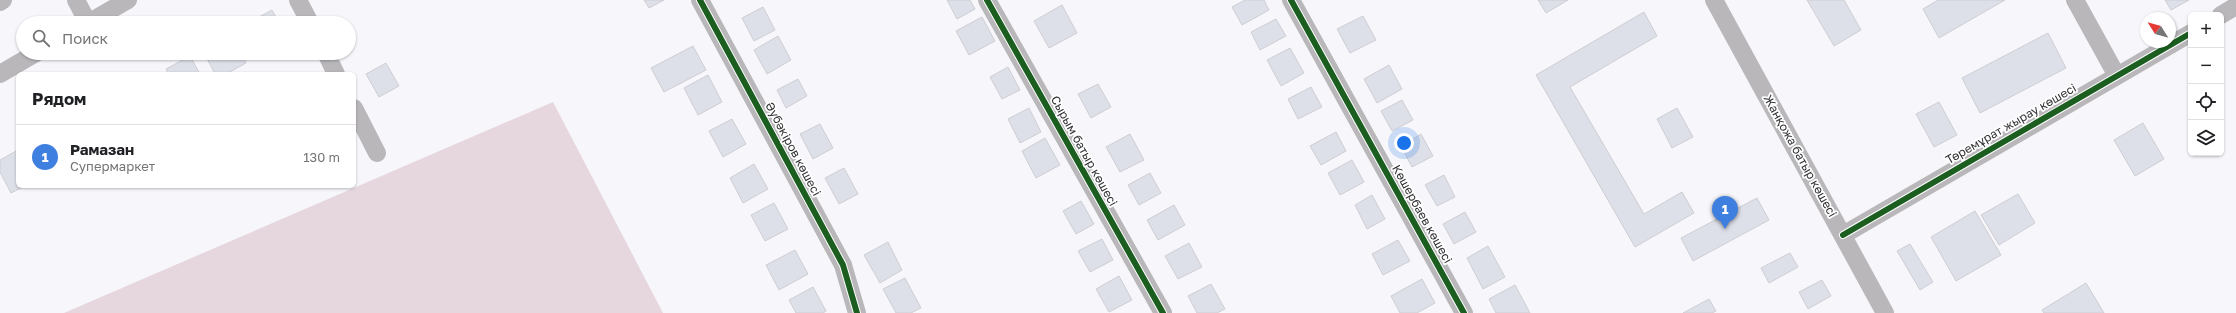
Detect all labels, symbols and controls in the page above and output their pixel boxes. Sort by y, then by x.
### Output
north arrow [2140,12,2176,48]
map controls [2188,12,2224,156]
button: + [2188,12,2224,48]
search box [16,16,356,60]
icon: search [30,27,52,49]
text: Поиск [62,29,108,47]
button: − [2188,48,2224,84]
street label: Төремұрат жырау көшесі [1943,80,2079,167]
button: locate [2188,84,2224,120]
text: Рядом [32,88,86,109]
street label: Жанқожа батыр көшесі [1761,92,1840,220]
street label: Сырым батыр көшесі [1048,93,1121,209]
street label: Әубәкіров көшесі [762,99,824,198]
button: layers [2188,120,2224,156]
your location [1394,133,1414,153]
text: Рамазан [70,140,134,158]
text: 1 [42,149,48,165]
text: 130 m [303,149,340,165]
text: Супермаркет [70,158,155,174]
street label: Көшербаев көшесі [1389,162,1456,266]
pin: 1 [1712,196,1738,229]

